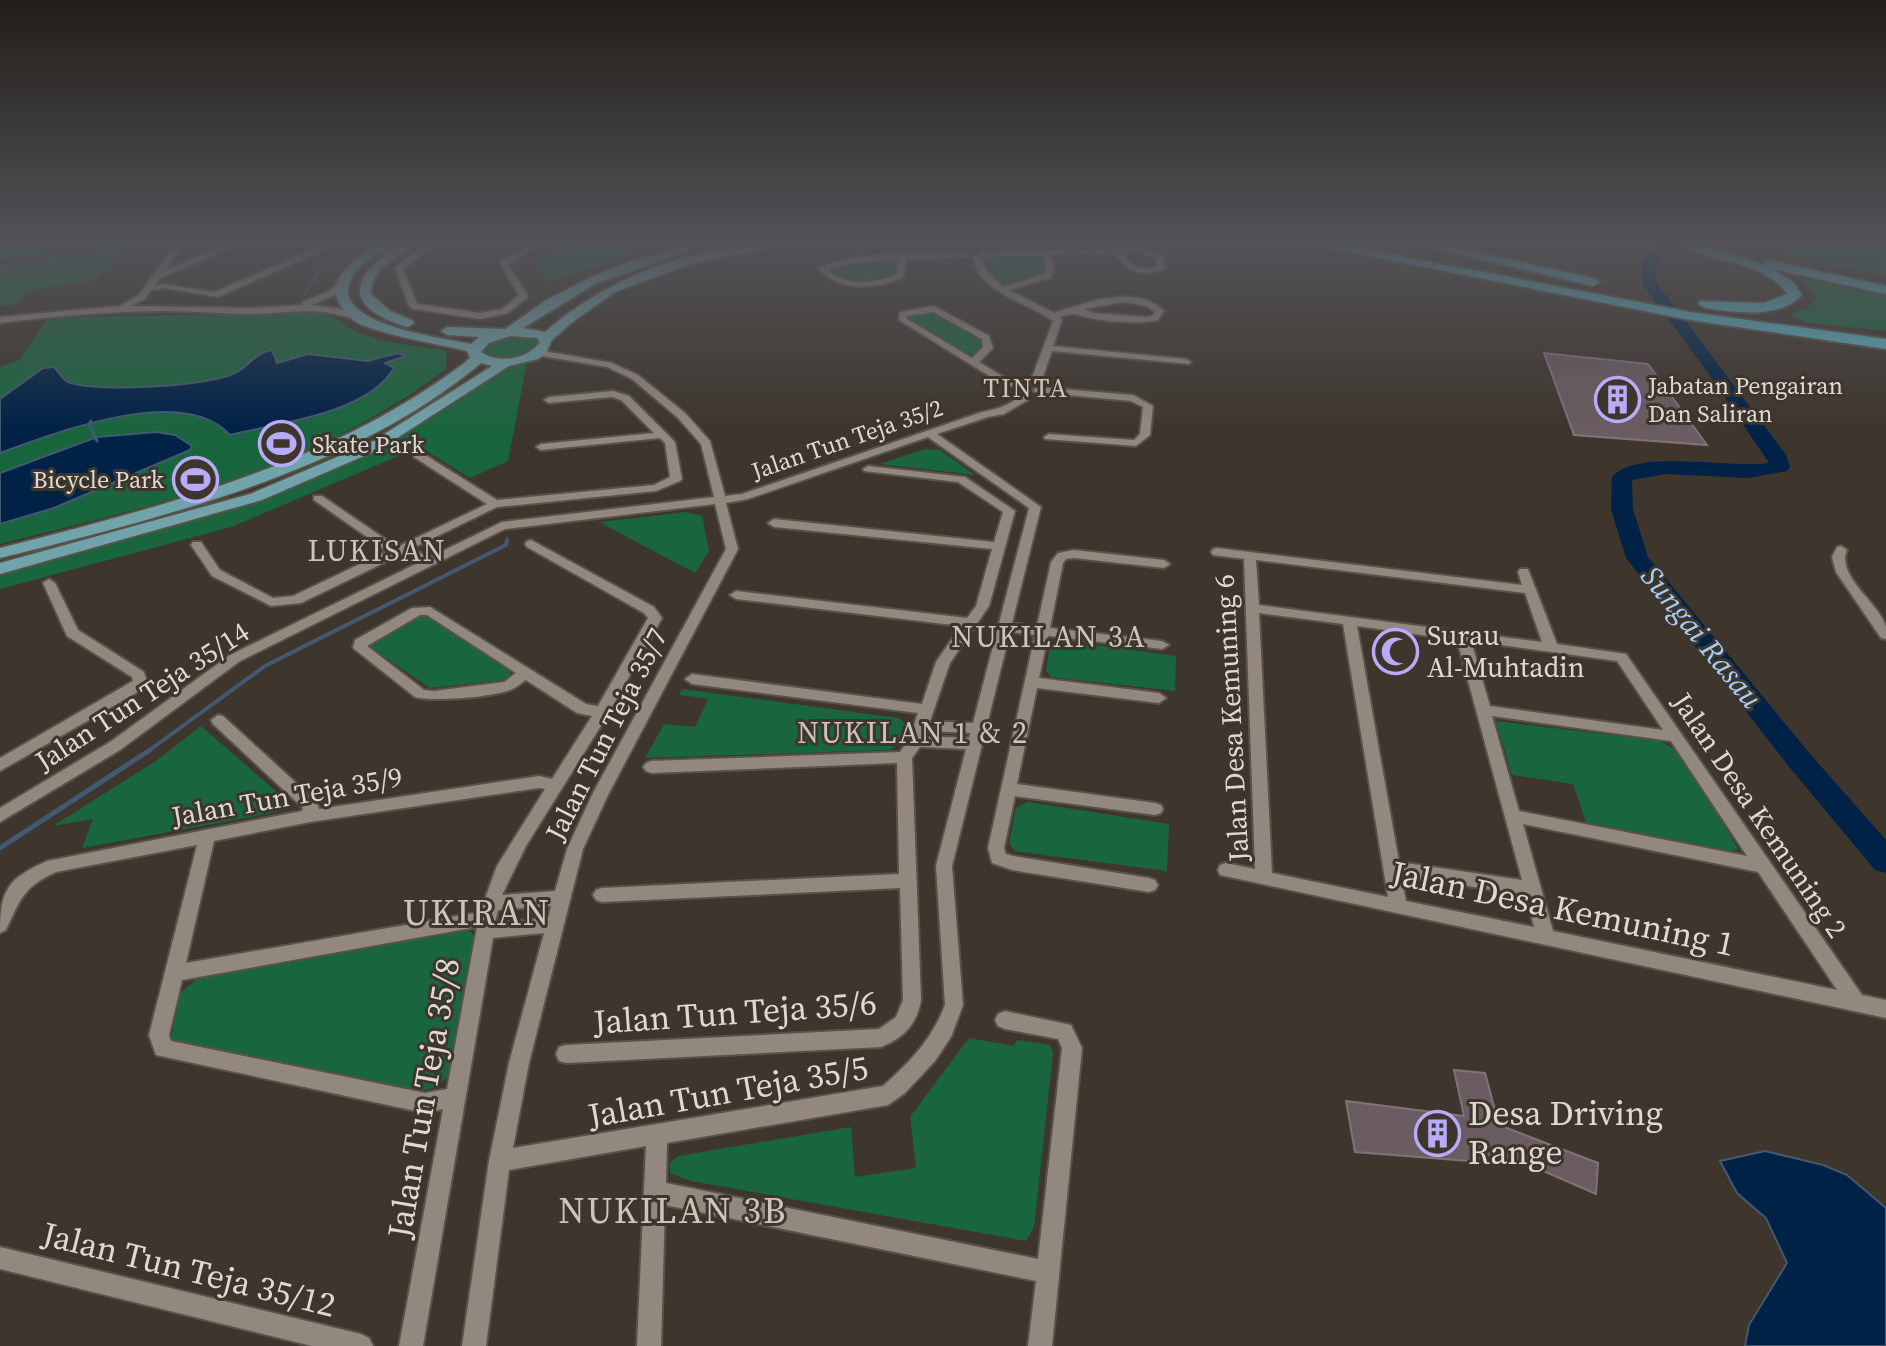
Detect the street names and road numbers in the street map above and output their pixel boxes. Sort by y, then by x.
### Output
street label: Jalan Tun Teja 35/2 [746,391,947,488]
street label: Jalan Desa Kemuning 6 [1204,573,1258,864]
street label: Jalan Tun Teja 35/14 [27,613,256,780]
street label: Jalan Tun Teja 35/7 [536,621,676,848]
street label: Jalan Desa Kemuning 2 [1663,684,1856,945]
street label: Jalan Tun Teja 35/9 [168,757,405,835]
street label: Jalan Desa Kemuning 1 [1386,849,1739,967]
street label: Jalan Tun Teja 35/8 [376,954,470,1243]
street label: Jalan Tun Teja 35/6 [591,979,878,1045]
street label: Jalan Tun Teja 35/5 [583,1044,872,1138]
street label: Jalan Tun Teja 35/12 [37,1210,340,1328]

